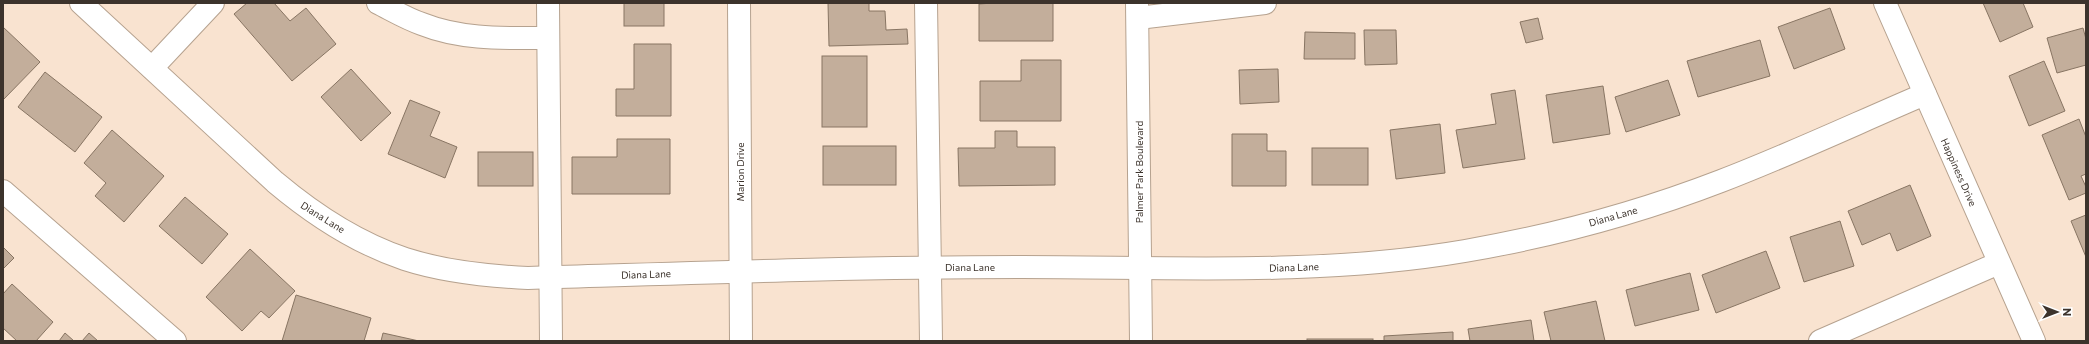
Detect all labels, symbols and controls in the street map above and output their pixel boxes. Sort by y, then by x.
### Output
street label: Palmer Park Boulevard [1133,121,1145,223]
street label: Happiness Drive [1939,136,1979,208]
street label: Marion Drive [734,142,746,202]
street label: Diana Lane [299,199,347,235]
street label: Diana Lane [1587,203,1639,229]
street label: Diana Lane [1269,260,1319,274]
street label: Diana Lane [945,261,995,273]
street label: Diana Lane [621,267,671,281]
north arrow [2037,292,2077,332]
text: N [2061,308,2074,316]

